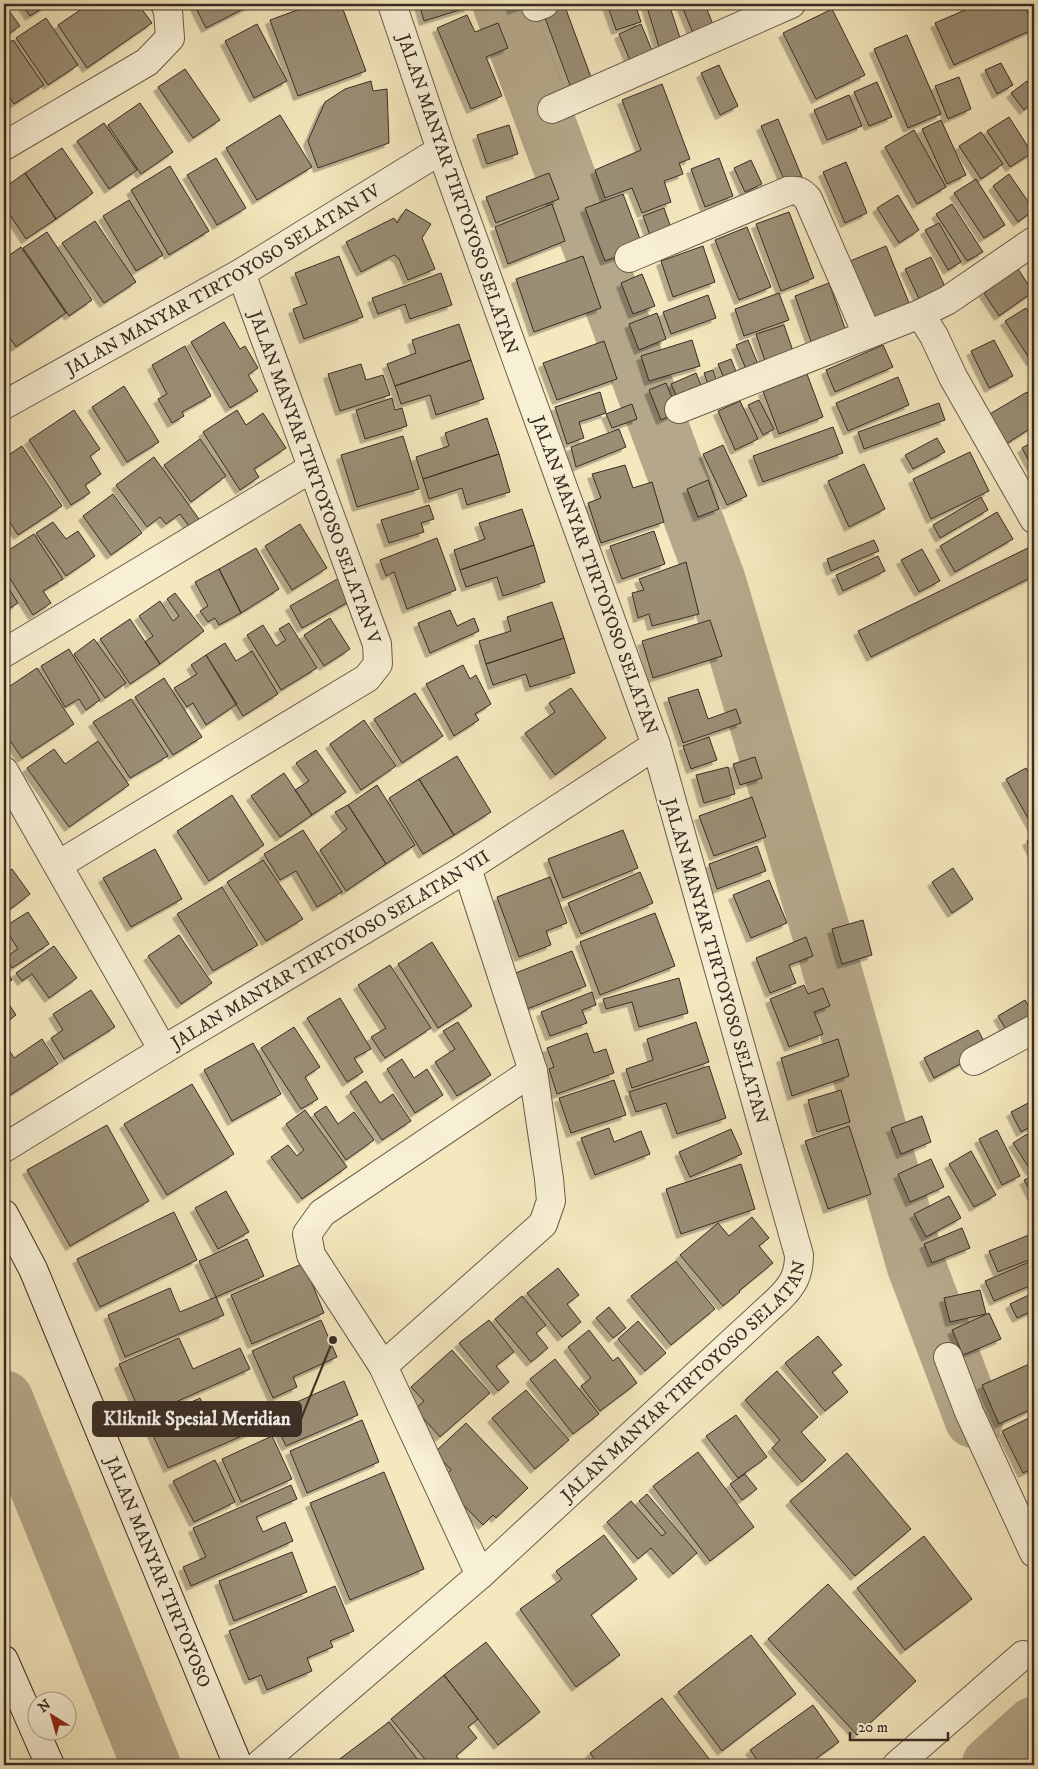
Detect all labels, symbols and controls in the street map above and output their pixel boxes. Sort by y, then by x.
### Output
street label: JALAN MANYAR TIRTOYOSO SELATAN [391,29,522,358]
street label: JALAN MANYAR TIRTOYOSO SELATAN IV [60,180,385,381]
street label: JALAN MANYAR TIRTOYOSO SELATAN V [243,306,385,647]
street label: JALAN MANYAR TIRTOYOSO SELATAN [525,411,662,738]
street label: JALAN MANYAR TIRTOYOSO SELATAN [657,794,772,1127]
street label: JALAN MANYAR TIRTOYOSO SELATAN VII [166,846,494,1055]
street label: JALAN MANYAR TIRTOYOSO SELATAN [555,1259,811,1508]
callout: Kliknik Spesial Meridian [93,1402,301,1436]
text: Kliknik Spesial Meridian [103,1408,292,1431]
street label: JALAN MANYAR TIRTOYOSO [99,1452,215,1691]
north arrow [28,1692,78,1742]
text: N [35,1695,55,1717]
scale bar [850,1709,948,1741]
text: 20 m [858,1718,888,1737]

